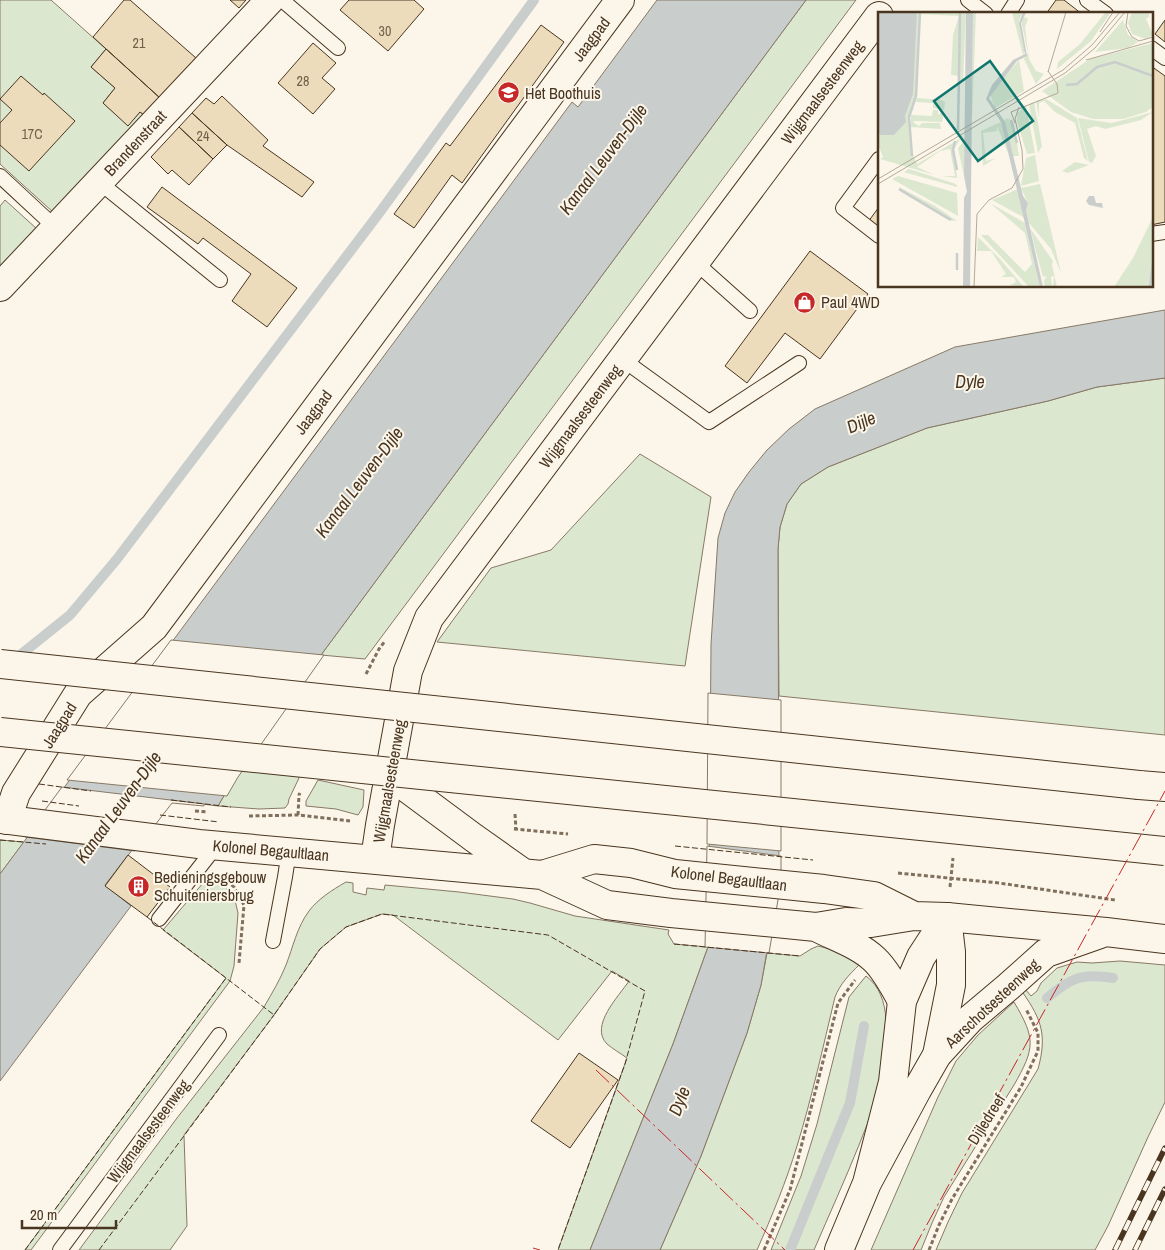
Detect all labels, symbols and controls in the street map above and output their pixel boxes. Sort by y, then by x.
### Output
street label: Jaagpad [567,12,615,66]
inset map [878,12,1152,288]
house number: 30 [379,22,391,40]
house number: 21 [133,34,146,52]
street label: Wijgmaalsesteenweg [776,35,869,148]
house number: 28 [297,72,309,90]
school or university icon: Het Boothuis [497,81,521,105]
place label: Het Boothuis [525,82,601,104]
water label: Kanaal Leuven-Dijle [553,98,653,220]
street label: Brandenstraat [99,105,171,181]
house number: 17C [21,125,43,143]
house number: 24 [197,127,210,145]
shop icon: Paul 4WD [793,290,817,314]
place label: Paul 4WD [821,291,880,313]
street label: Wijgmaalsesteenweg [534,359,627,472]
water label: Dyle [955,369,985,394]
street label: Jaagpad [289,385,337,439]
water label: Dijle [843,405,879,439]
water label: Kanaal Leuven-Dijle [309,421,409,543]
street label: Jaagpad [36,698,82,752]
street label: Wijgmaalsesteenweg [367,717,411,844]
water label: Kanaal Leuven-Dijle [69,746,167,868]
street label: Kolonel Begaultlaan [212,834,330,866]
street label: Kolonel Begaultlaan [670,860,788,896]
place label: Bedieningsgebouw Schuiteniersbrug [154,866,267,906]
building icon: Bedieningsgebouw Schuiteniersbrug [126,874,150,898]
street label: Aarschotsesteenweg [939,953,1045,1053]
street label: Wijgmaalsesteenweg [102,1074,195,1187]
water label: Dyle [662,1083,696,1119]
street label: Dijledreef [962,1089,1010,1149]
scale bar [22,1198,116,1230]
text: 20 m [30,1204,57,1225]

